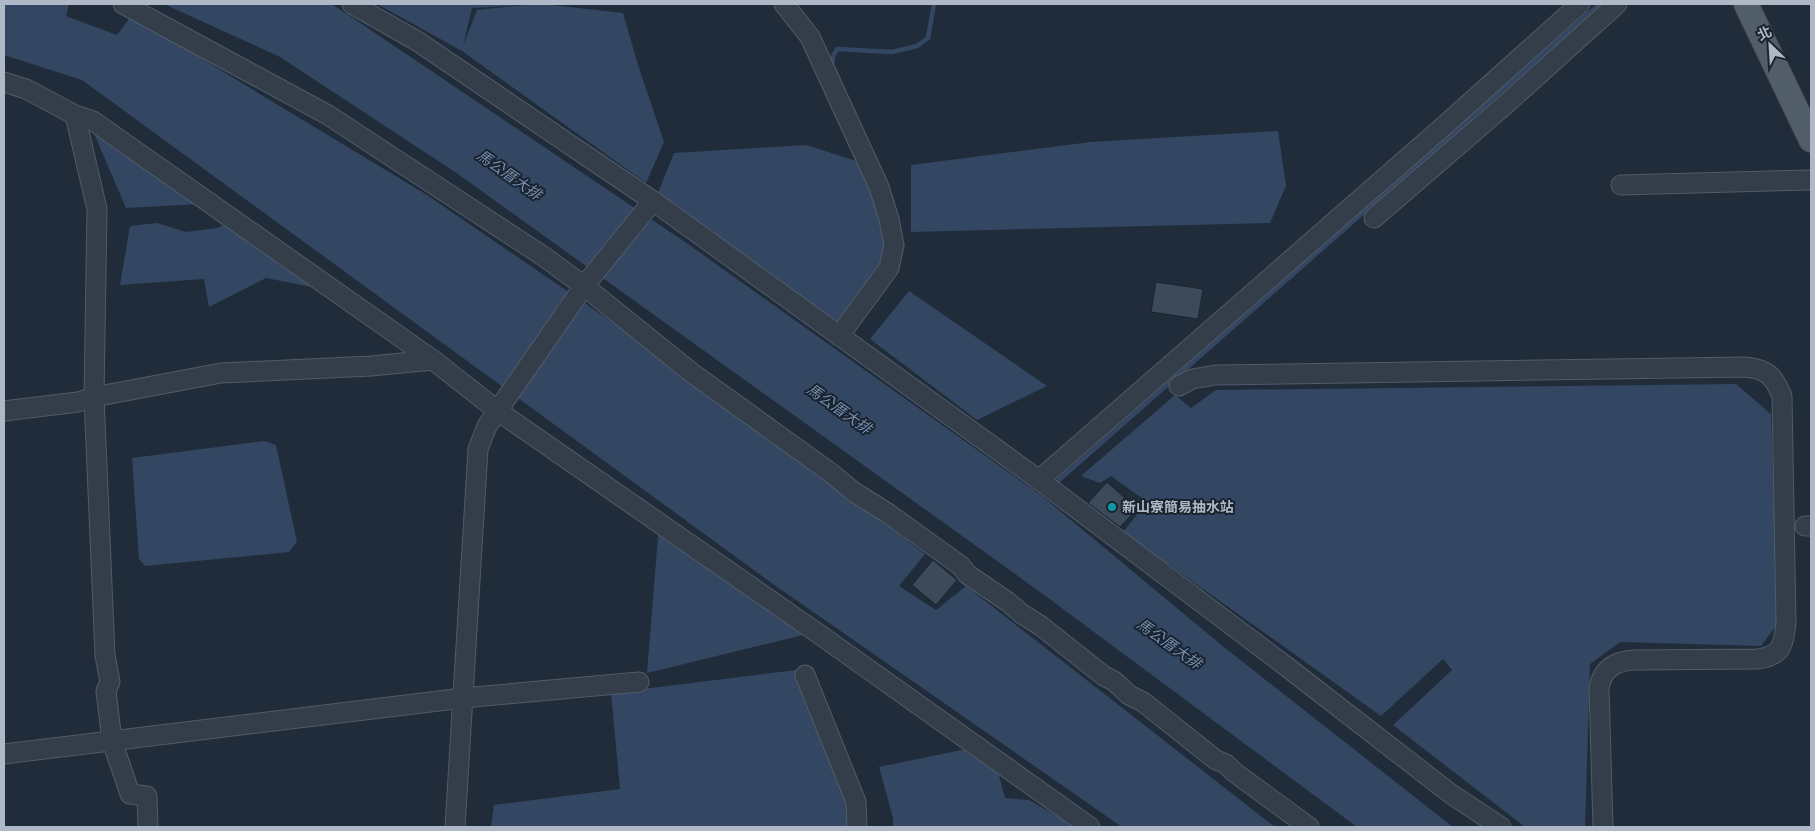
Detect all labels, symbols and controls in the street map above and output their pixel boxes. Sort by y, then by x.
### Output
north arrow [1745,20,1795,70]
text: 北 [1754,20,1775,45]
water label: 馬公厝大排 [472,144,548,207]
water label: 馬公厝大排 [802,378,878,441]
place label: 新山寮簡易抽水站 [1122,496,1234,517]
marker: 新山寮簡易抽水站 [1106,501,1118,513]
water label: 馬公厝大排 [1132,613,1208,676]

